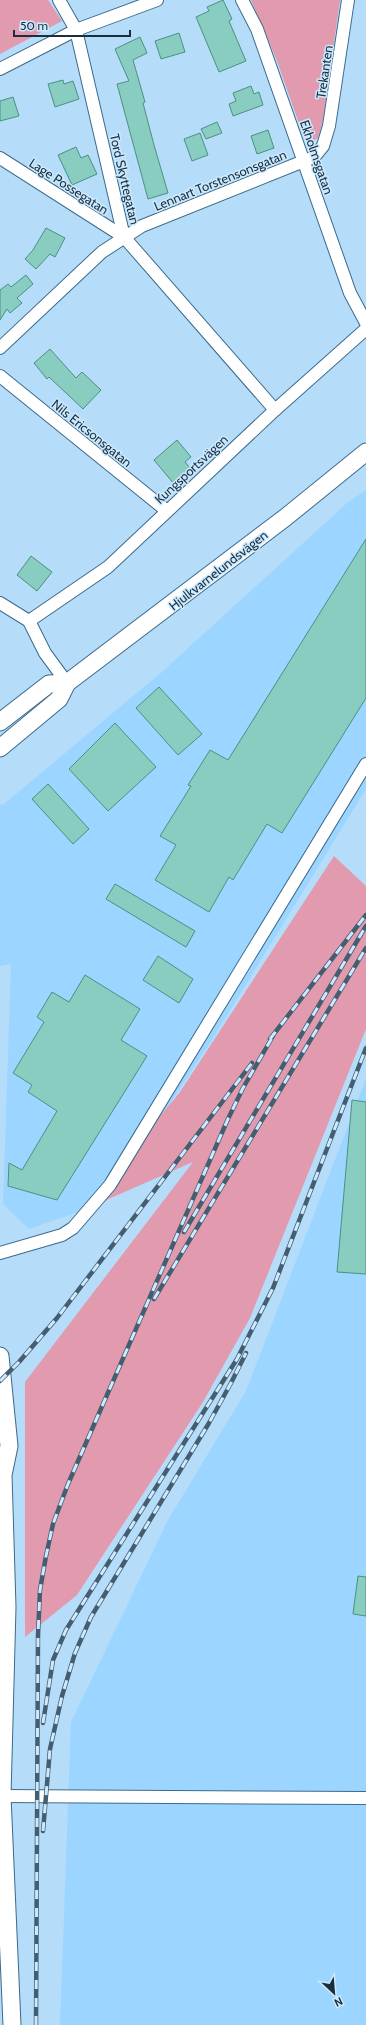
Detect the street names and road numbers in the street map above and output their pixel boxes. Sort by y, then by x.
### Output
street label: Trekanten [312,44,336,100]
street label: Ekholmsgatan [297,118,337,196]
street label: Tord Skyttegatan [107,132,143,226]
street label: Lennart Torstensonsgatan [151,146,289,214]
street label: Lage Possegatan [26,154,112,218]
street label: Nils Ericsonsgatan [49,396,135,470]
street label: Kungsportsvägen [151,431,231,507]
street label: Hjulkvarnelundsvägen [165,527,271,614]

